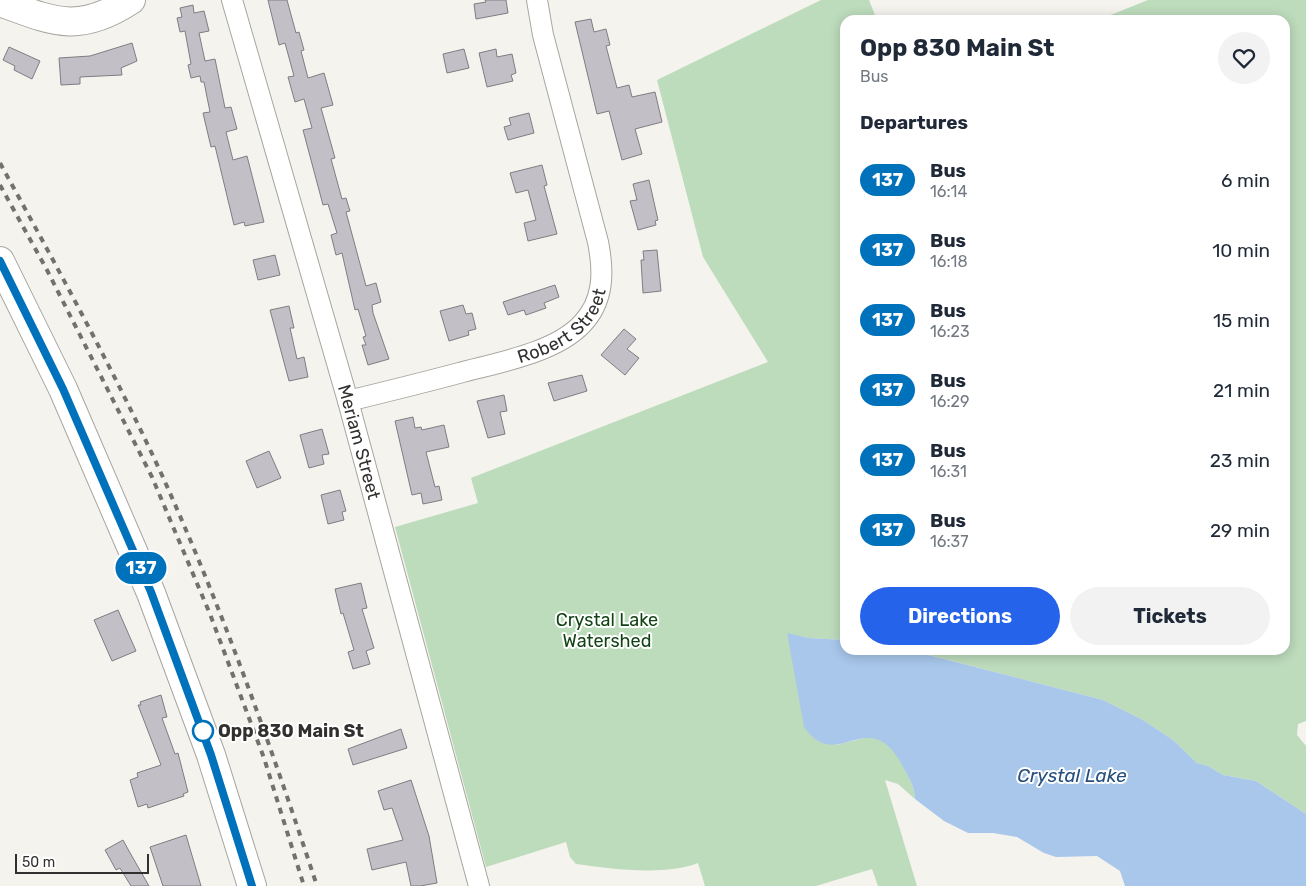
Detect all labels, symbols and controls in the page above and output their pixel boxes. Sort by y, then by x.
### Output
button: heart [1218,32,1270,84]
text: Opp 830 Main St [860,34,1055,62]
text: Bus [860,67,888,86]
text: Departures [860,111,968,134]
text: Bus [930,159,966,182]
text: 137 [872,169,903,191]
text: 6 min [1221,169,1270,192]
text: 16:14 [930,182,967,201]
text: Bus [930,229,966,252]
text: 137 [872,239,903,261]
text: 10 min [1212,239,1270,262]
text: 16:18 [930,252,968,271]
street label: Robert Street [515,286,611,368]
text: Bus [930,299,966,322]
text: 137 [872,309,903,331]
text: 15 min [1213,309,1270,332]
text: 16:23 [930,322,970,341]
text: Bus [930,369,966,392]
text: 137 [872,379,903,401]
text: 21 min [1213,379,1270,402]
street label: Meriam Street [333,382,385,502]
text: 16:29 [930,392,969,411]
text: Bus [930,439,966,462]
text: 137 [872,449,903,471]
text: 23 min [1210,449,1270,472]
text: 16:31 [930,462,967,481]
text: Bus [930,509,966,532]
text: 137 [872,519,903,541]
text: 29 min [1210,519,1270,542]
text: 16:37 [930,532,968,551]
line badge: 137 [112,552,170,584]
text: 137 [125,557,157,579]
button: Directions [860,587,1060,645]
button: Tickets [1070,587,1270,645]
park label: Crystal Lake Watershed [556,609,658,652]
marker: Opp 830 Main St [192,720,214,742]
place label: Opp 830 Main St [218,720,364,742]
water label: Crystal Lake [1017,764,1127,787]
scale bar [15,851,149,874]
text: 50 m [22,854,55,871]

